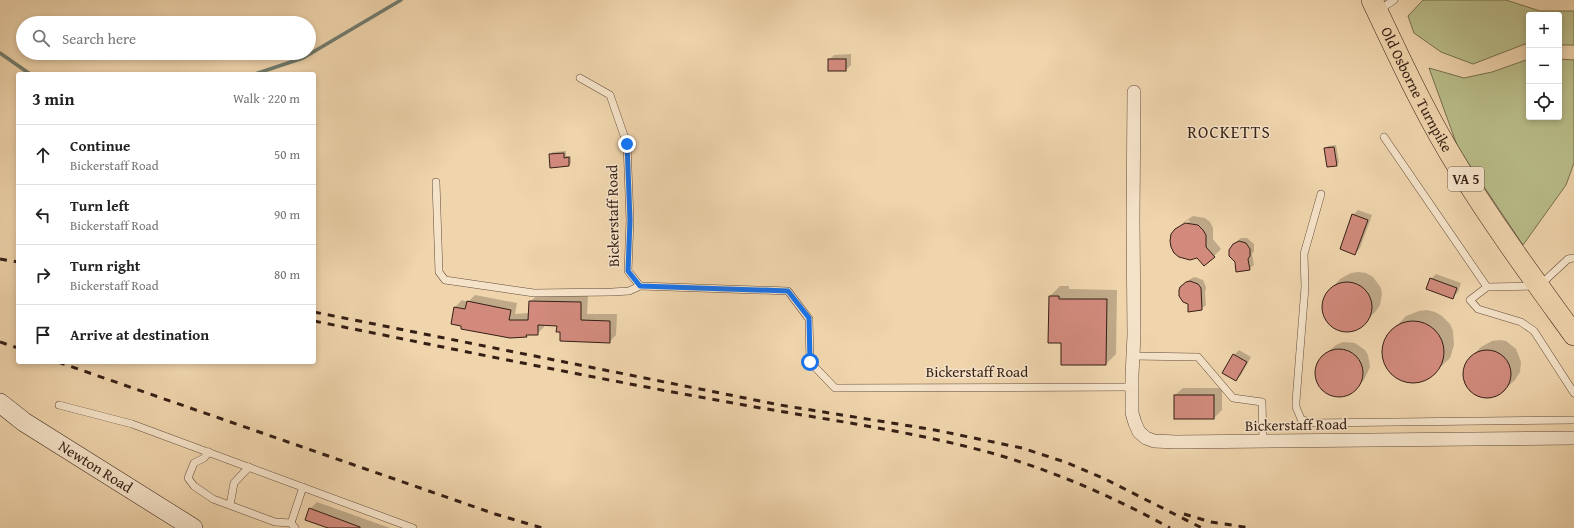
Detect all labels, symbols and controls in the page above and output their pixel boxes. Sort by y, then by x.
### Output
map controls [1526,12,1562,120]
button: + [1526,12,1562,48]
search box [16,16,316,60]
street label: Old Osborne Turnpike [1376,23,1458,156]
icon: search [30,27,52,49]
text: Search here [62,28,136,49]
button: − [1526,48,1562,84]
button: locate [1526,84,1562,120]
text: 3 min [32,86,74,111]
text: Walk · 220 m [233,89,300,108]
district label: ROCKETTS [1187,119,1271,144]
text: Continue [70,135,131,156]
route end [618,135,636,153]
icon: ahead [32,144,54,166]
text: 50 m [274,145,300,164]
text: Bickerstaff Road [70,156,159,175]
street label: Bickerstaff Road [601,165,624,267]
road number: VA 5 [1448,167,1484,191]
text: Turn left [70,195,129,216]
icon: left [32,204,54,226]
text: 90 m [274,205,300,224]
text: Bickerstaff Road [70,216,159,235]
text: Turn right [70,255,141,276]
icon: right [32,264,54,286]
text: 80 m [274,265,300,284]
text: Bickerstaff Road [70,276,159,295]
icon: arrive [32,324,54,346]
text: Arrive at destination [70,324,209,345]
route start [801,353,819,371]
street label: Bickerstaff Road [926,361,1028,382]
street label: Bickerstaff Road [1245,413,1347,436]
street label: Newton Road [55,435,137,498]

